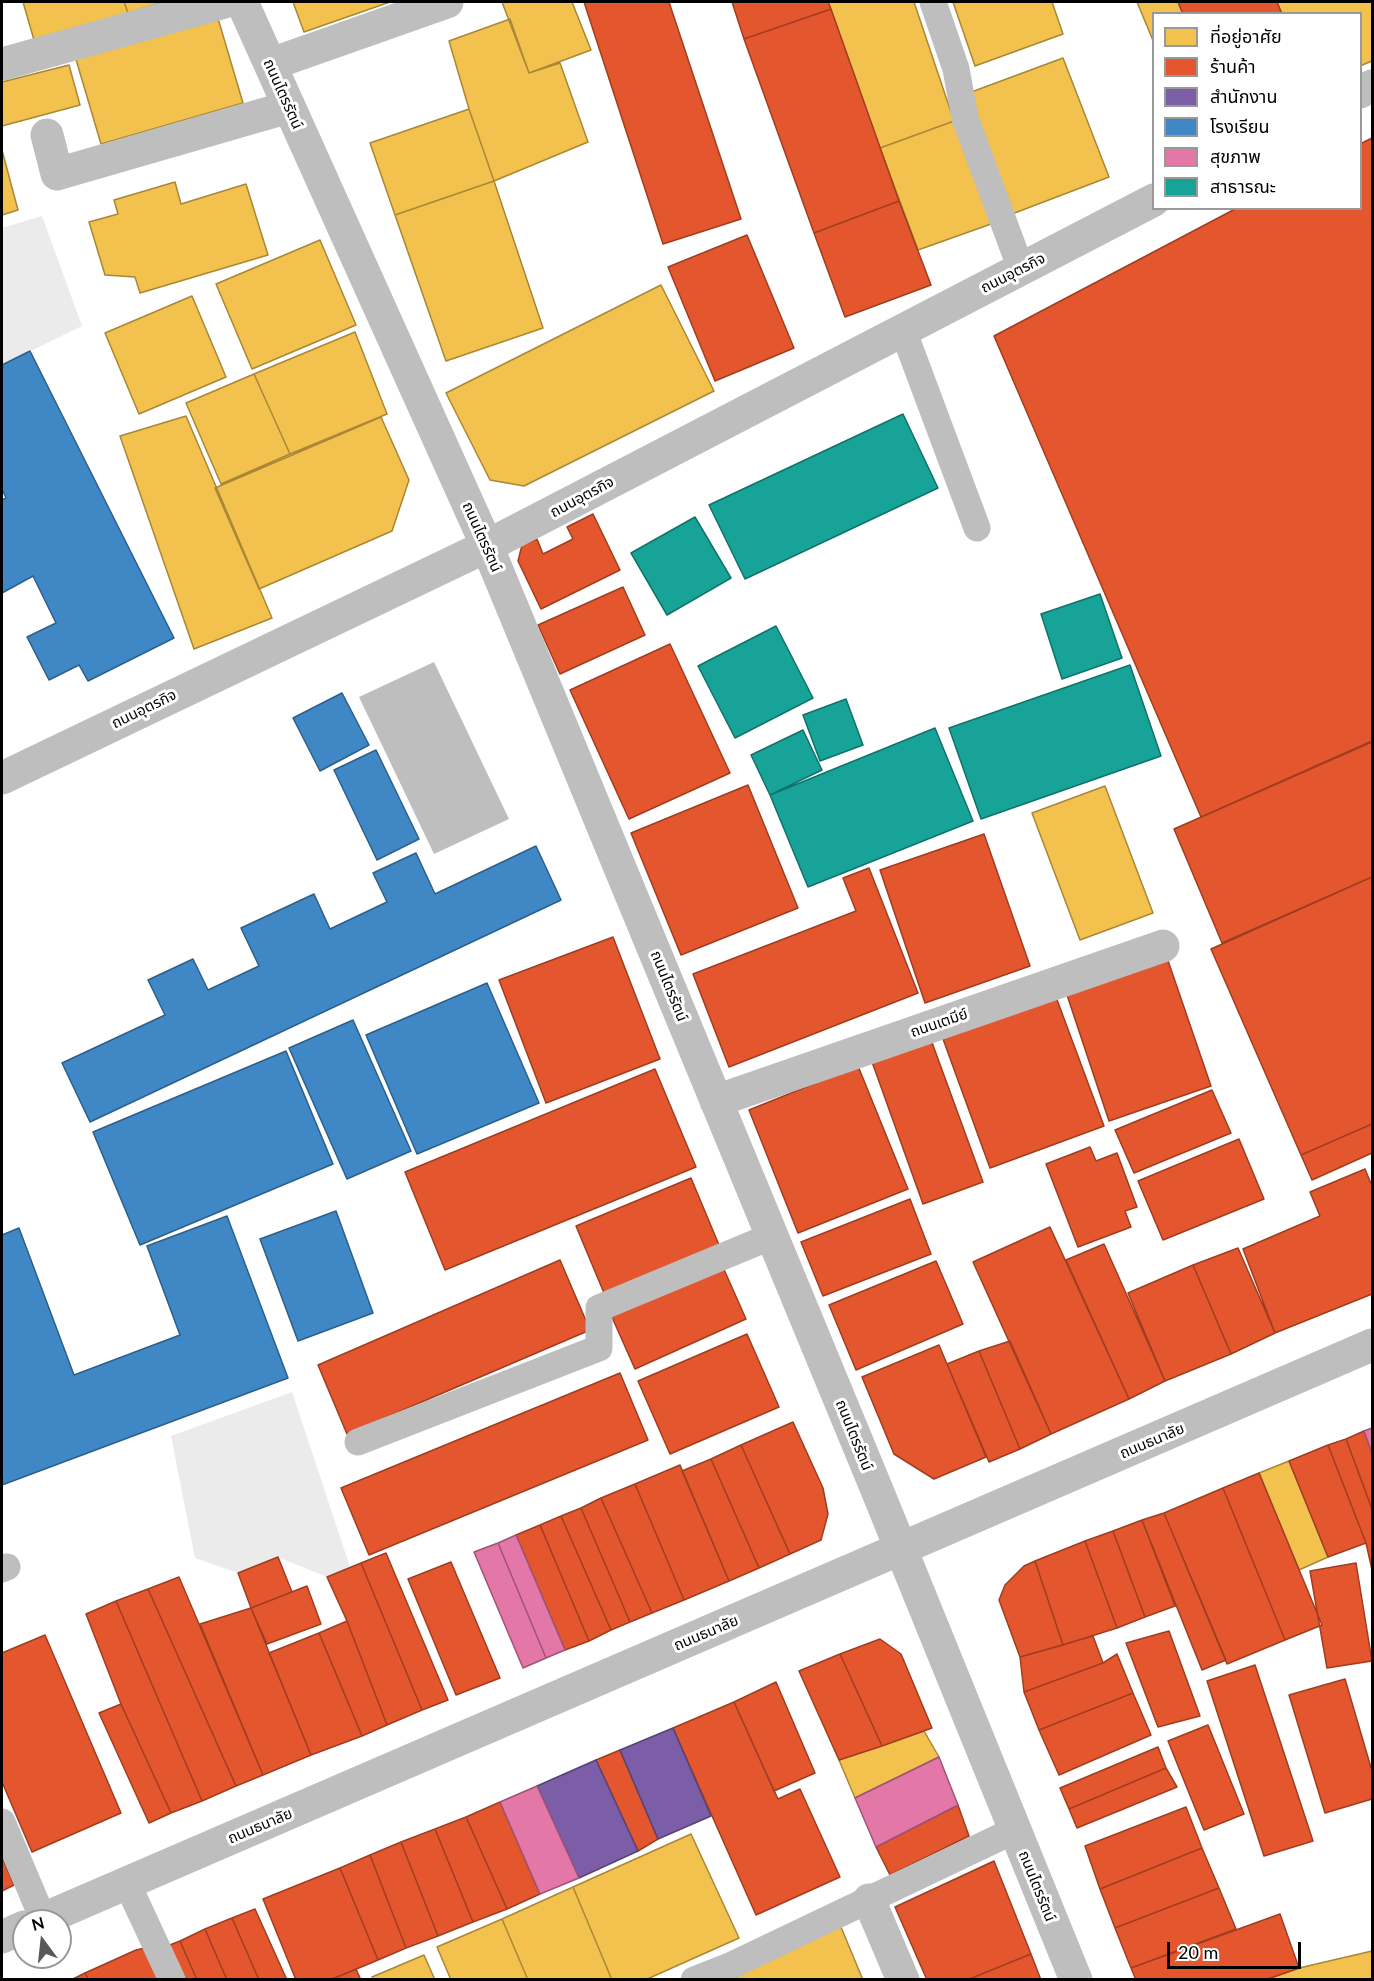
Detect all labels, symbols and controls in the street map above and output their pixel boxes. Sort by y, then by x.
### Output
legend [1152,12,1362,210]
text: ที่อยู่อาศัย [1210,25,1282,47]
text: ร้านค้า [1210,55,1256,77]
street label: ถนนไตรรัตน์ [260,56,306,132]
text: สำนักงาน [1210,85,1277,107]
text: โรงเรียน [1210,115,1269,137]
text: สุขภาพ [1210,145,1261,167]
text: สาธารณะ [1210,175,1276,197]
street label: ถนนอุตรกิจ [978,249,1048,297]
street label: ถนนอุตรกิจ [547,473,617,521]
street label: ถนนไตรรัตน์ [459,499,505,575]
street label: ถนนอุตรกิจ [109,686,179,732]
street label: ถนนไตรรัตน์ [647,948,691,1024]
street label: ถนนเตมีย์ [908,1005,970,1041]
street label: ถนนไตรรัตน์ [832,1397,876,1473]
street label: ถนนธนาลัย [1117,1419,1187,1463]
street label: ถนนธนาลัย [671,1611,741,1655]
street label: ถนนธนาลัย [225,1804,295,1848]
street label: ถนนไตรรัตน์ [1015,1848,1059,1924]
north arrow [12,1909,72,1969]
text: N [29,1912,46,1934]
scale bar [1170,1930,1304,1968]
text: 20 m [1178,1941,1218,1963]

